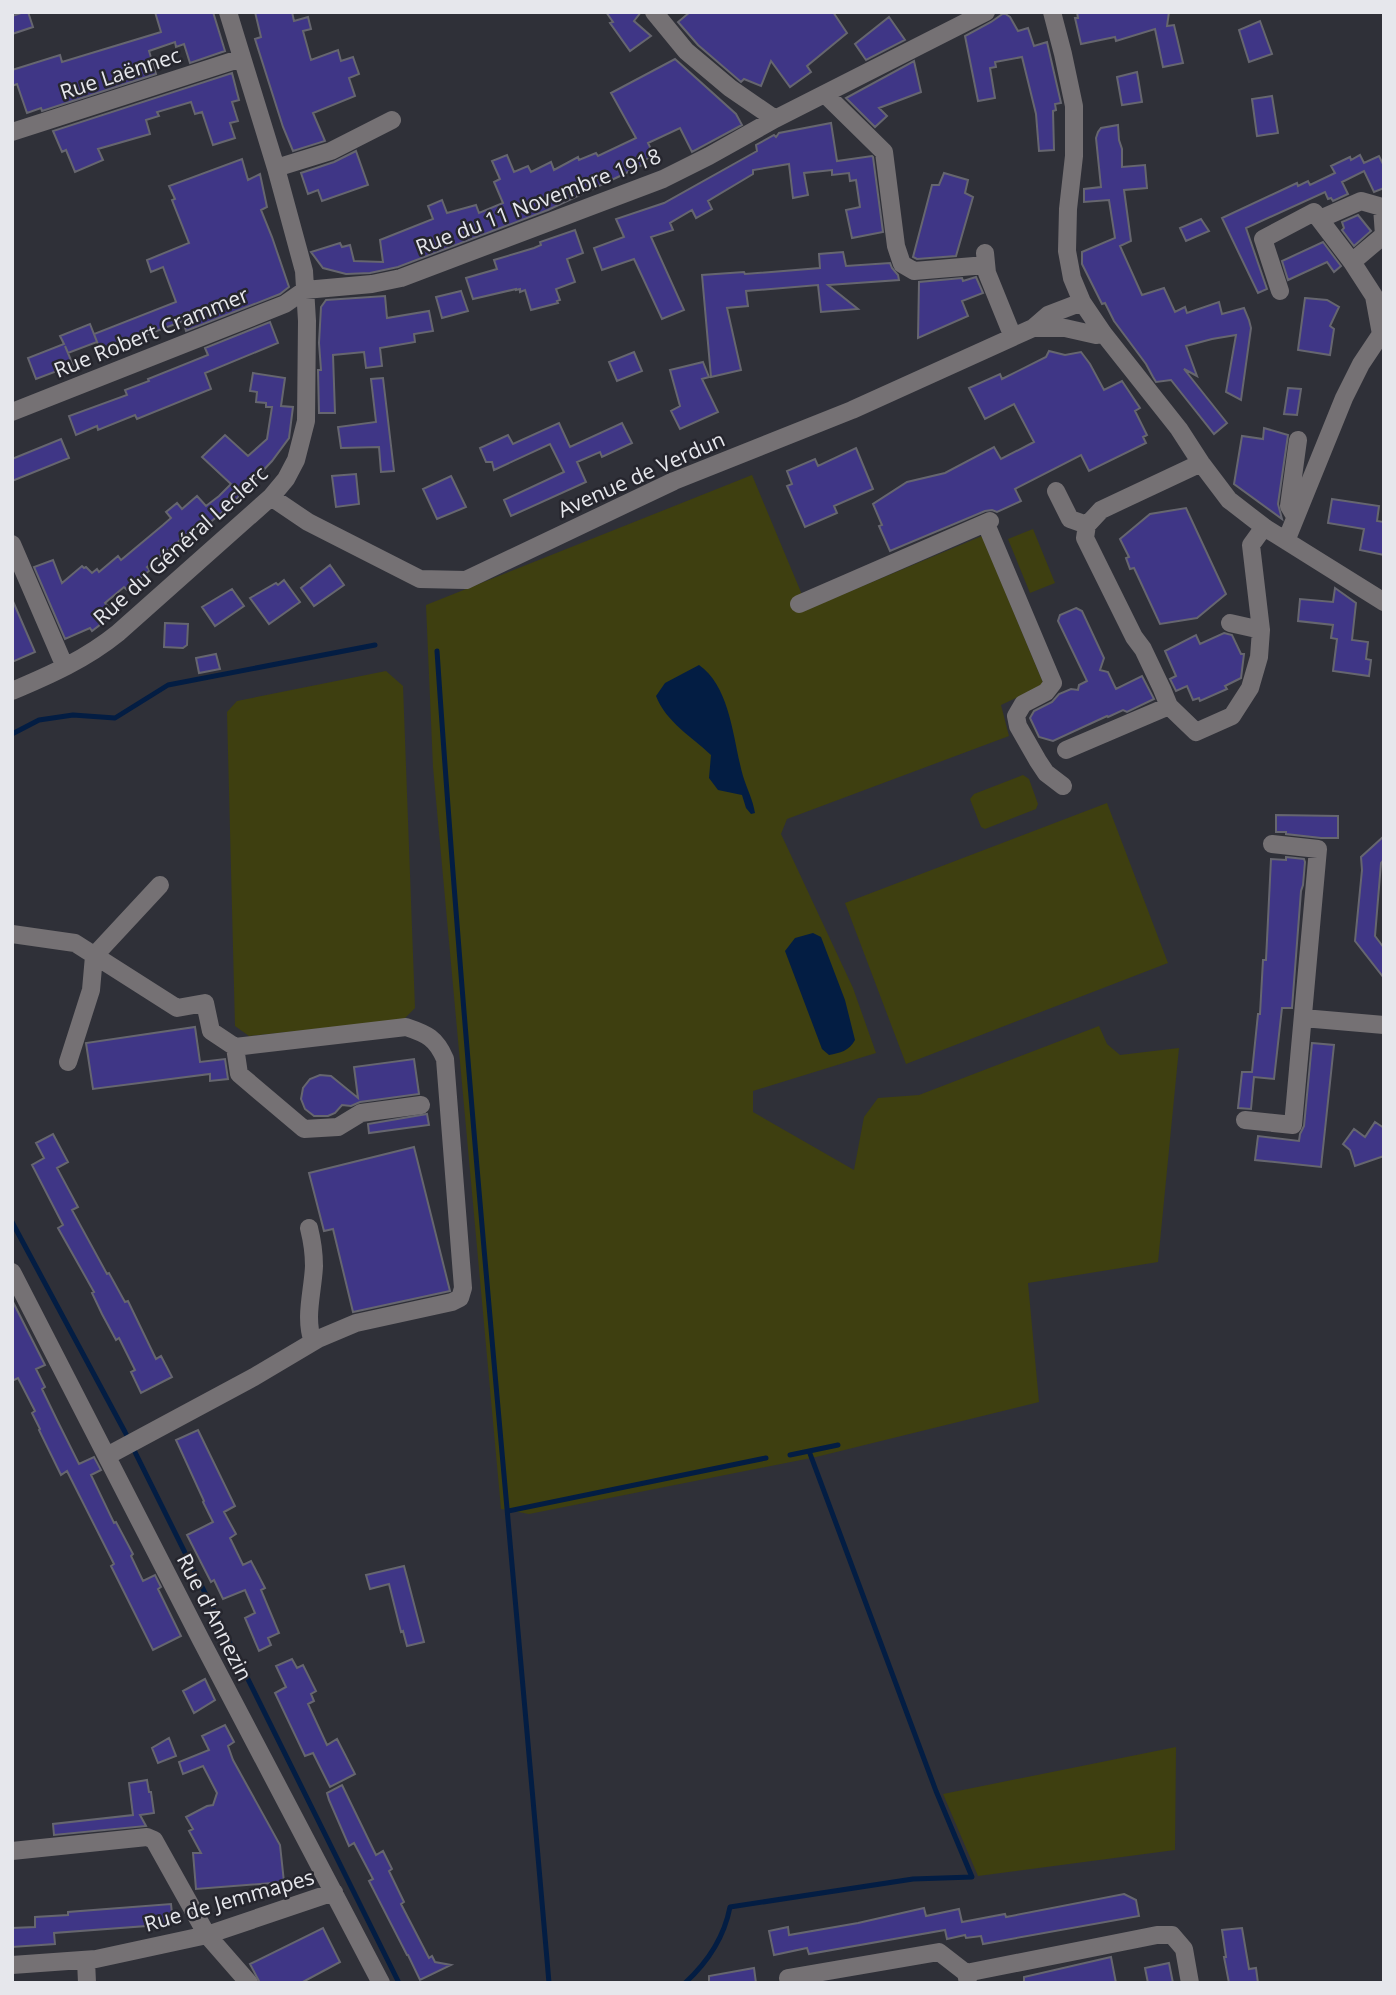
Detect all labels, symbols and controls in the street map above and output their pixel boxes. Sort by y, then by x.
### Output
street label: Rue Laënnec [56,40,184,106]
street label: Rue du 11 Novembre 1918 [411,141,665,261]
street label: Rue Robert Crammer [50,280,253,384]
street label: Avenue de Verdun [553,425,729,523]
street label: Rue du Général Leclerc [87,459,273,631]
street label: Rue d'Annezin [171,1549,259,1685]
street label: Rue de Jemmapes [141,1862,317,1938]

